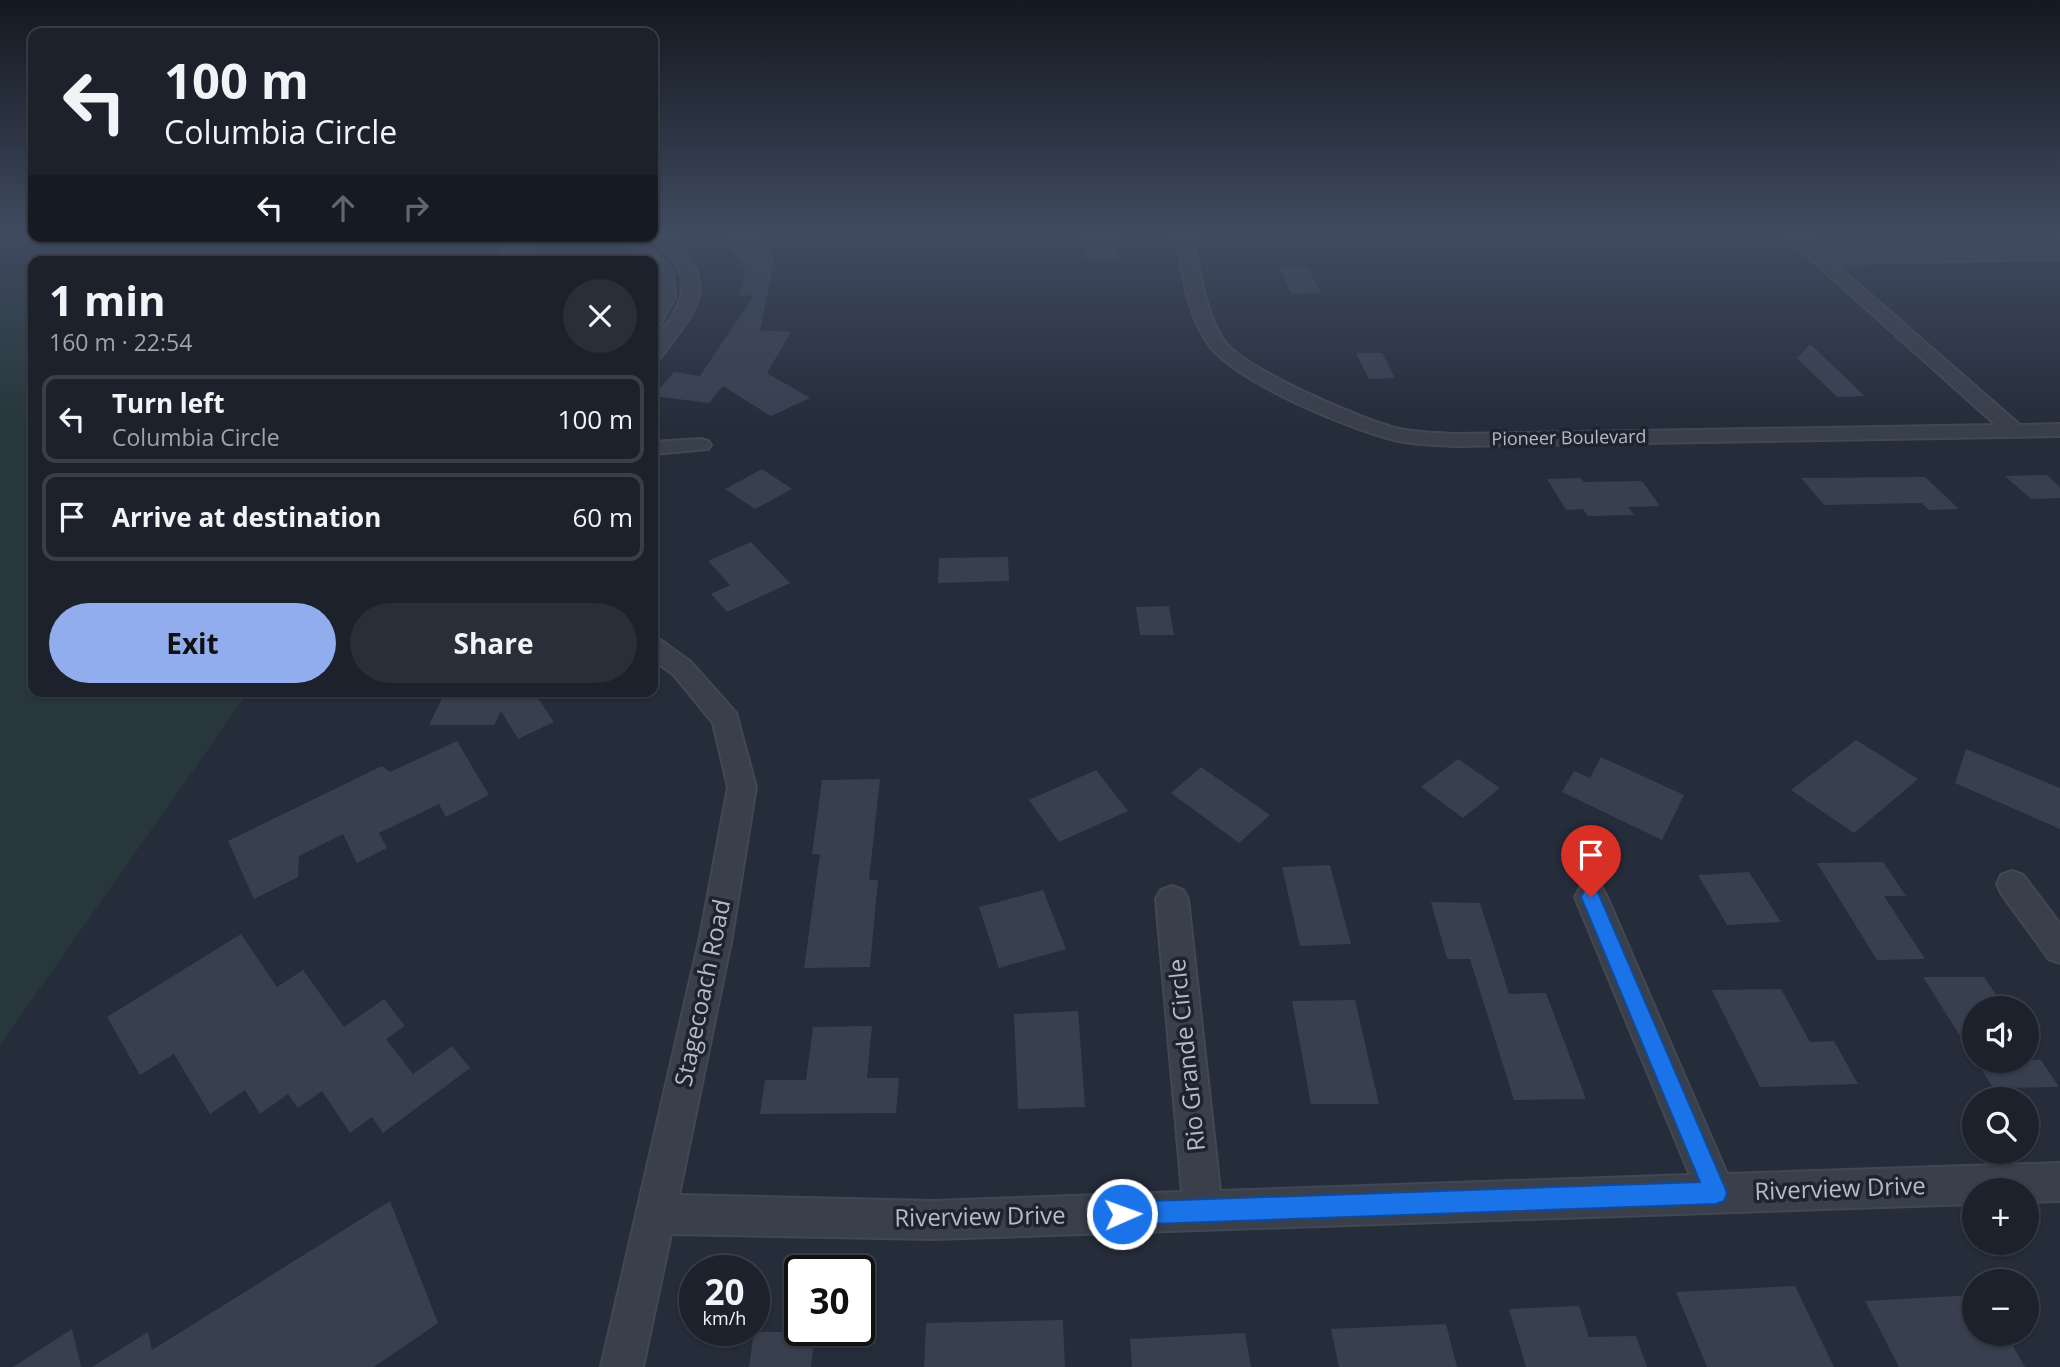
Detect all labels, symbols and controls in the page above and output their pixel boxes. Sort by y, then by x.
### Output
text: 100 m [164,47,309,113]
icon: left [49,56,140,147]
text: Columbia Circle [164,110,397,153]
icon: left [251,189,289,227]
icon: ahead [324,189,362,227]
icon: right [397,189,435,227]
text: 1 min [49,271,166,328]
button: close [563,279,637,353]
text: 160 m · 22:54 [49,326,192,358]
text: Turn left [112,385,224,421]
icon: left [53,400,91,438]
text: 100 m [558,401,633,437]
text: Columbia Circle [112,421,280,453]
street label: Pioneer Boulevard [1491,424,1647,450]
icon: arrive [53,498,91,536]
text: Arrive at destination [112,499,381,535]
text: 60 m [572,499,633,535]
button: Exit [49,603,336,683]
button: Share [350,603,637,683]
pin [1561,825,1621,897]
icon: arrive [1572,836,1610,874]
street label: Stagecoach Road [666,896,737,1089]
street label: Rio Grande Circle [1159,957,1212,1153]
map controls [1962,996,2039,1346]
button: sound [1962,996,2039,1073]
button: search [1962,1087,2039,1164]
street label: Riverview Drive [1754,1168,1926,1207]
position arrow [1085,1177,1159,1251]
button: + [1962,1178,2039,1255]
street label: Riverview Drive [894,1198,1066,1233]
speed limit sign: 30 [784,1255,875,1346]
text: 20 [704,1268,745,1315]
button: − [1962,1269,2039,1346]
text: km/h [703,1306,746,1330]

